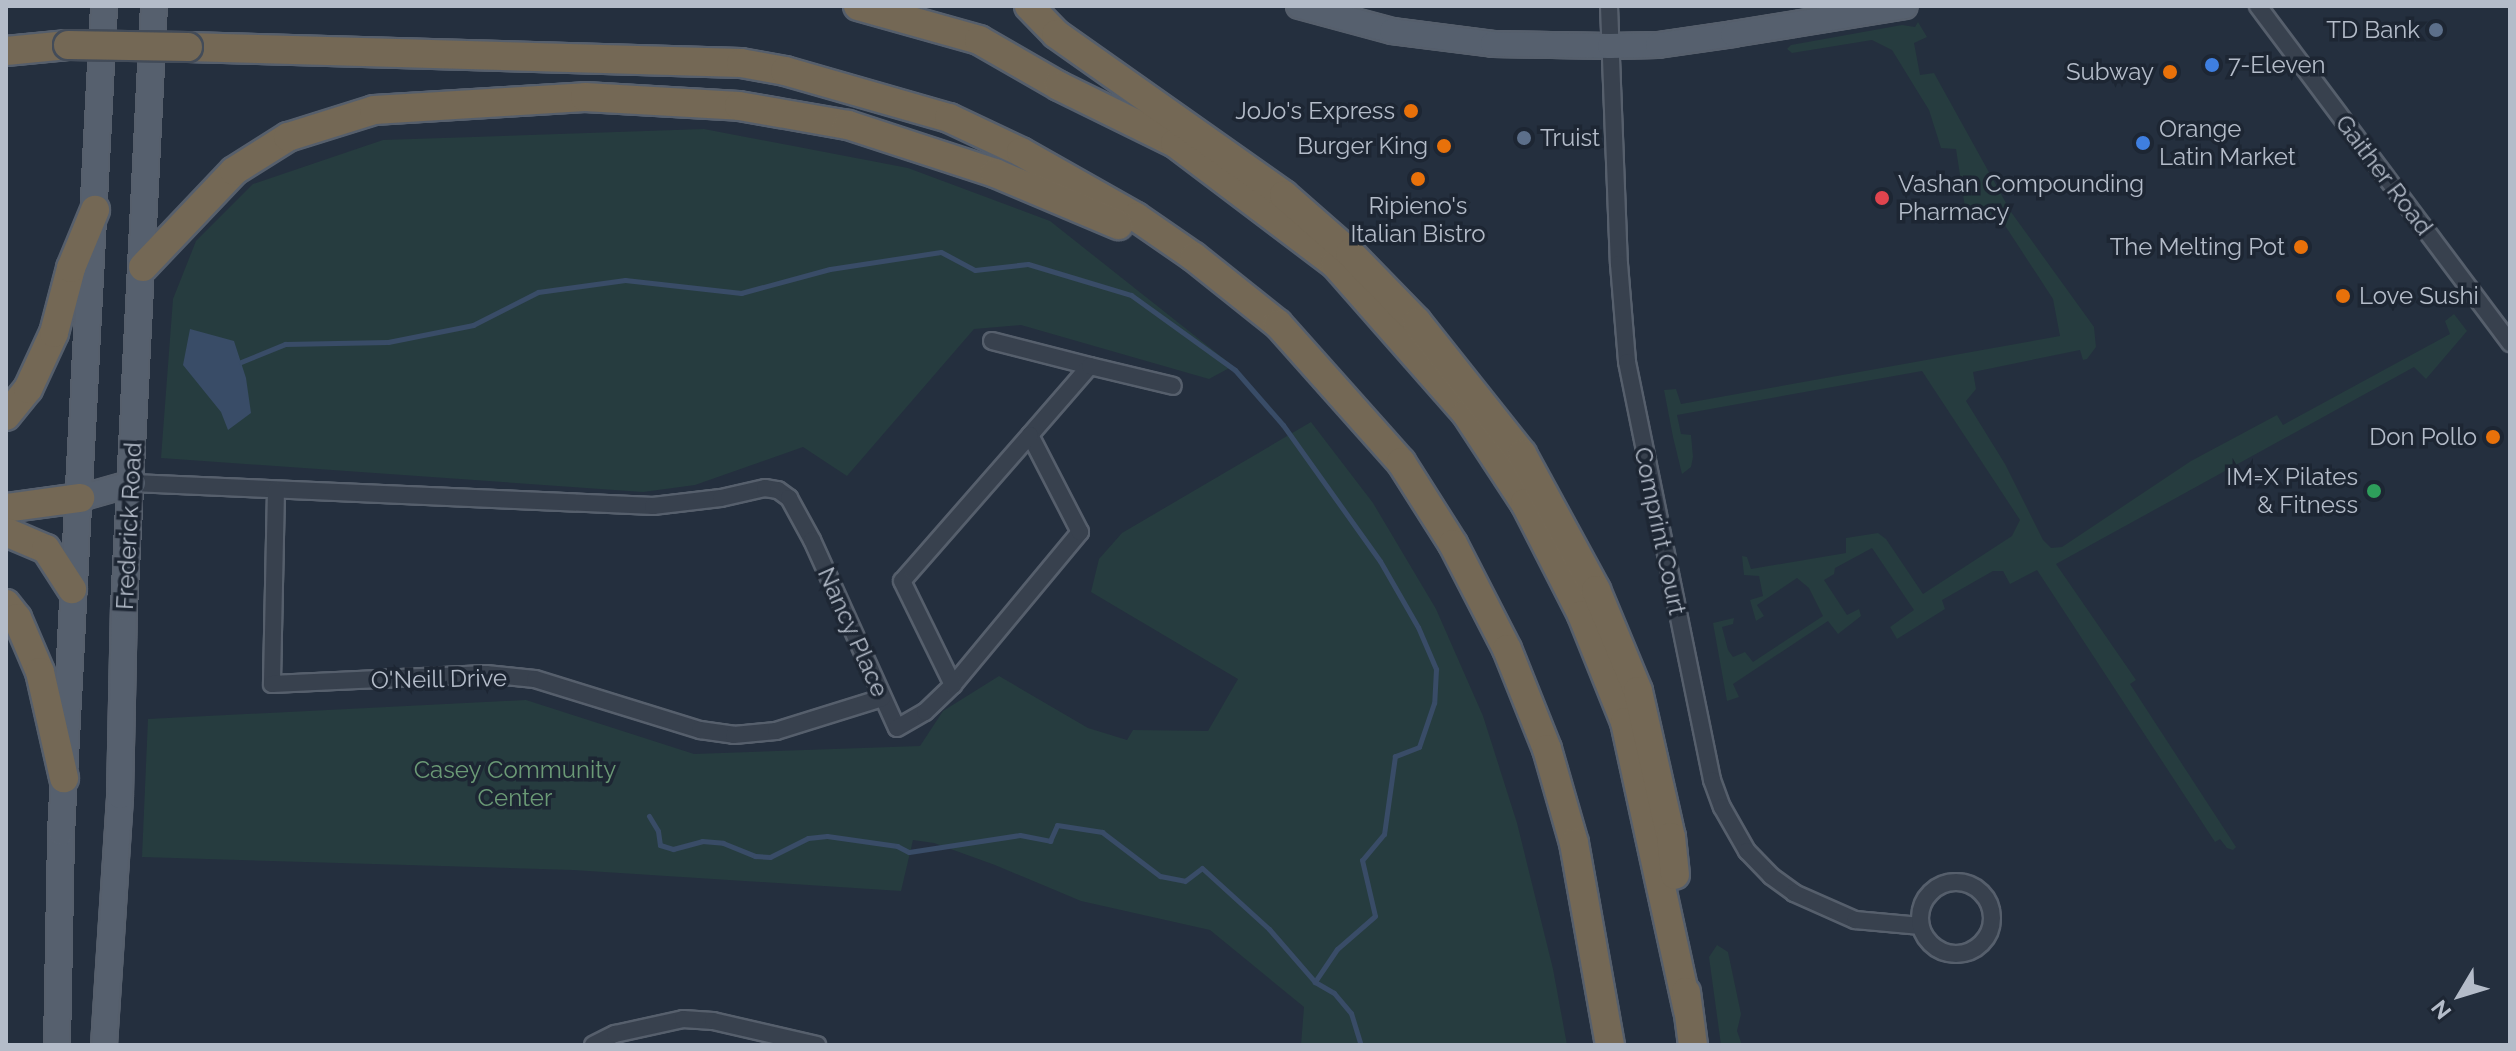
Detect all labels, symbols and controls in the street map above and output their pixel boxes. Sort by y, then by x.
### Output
place label: TD Bank [2326,16,2420,44]
marker: TD Bank [2427,21,2445,39]
place label: 7-Eleven [2228,51,2326,79]
marker: 7-Eleven [2203,56,2221,74]
place label: Subway [2066,58,2154,86]
marker: Subway [2161,63,2179,81]
place label: JoJo's Express [1235,97,1395,125]
marker: JoJo's Express [1402,102,1420,120]
street label: Gaither Road [2329,109,2439,241]
place label: Orange Latin Market [2159,115,2296,171]
place label: Truist [1540,124,1600,152]
marker: Truist [1515,129,1533,147]
place label: Burger King [1297,132,1428,160]
marker: Orange Latin Market [2134,134,2152,152]
marker: Burger King [1435,137,1453,155]
marker: Ripieno's Italian Bistro [1409,170,1427,188]
place label: Vashan Compounding Pharmacy [1898,170,2144,226]
marker: Vashan Compounding Pharmacy [1873,189,1891,207]
place label: Ripieno's Italian Bistro [1350,192,1486,248]
place label: The Melting Pot [2110,233,2285,261]
marker: The Melting Pot [2292,238,2310,256]
place label: Love Sushi [2359,282,2479,310]
marker: Love Sushi [2334,287,2352,305]
place label: Don Pollo [2369,423,2477,451]
marker: Don Pollo [2484,428,2502,446]
street label: Frederick Road [110,442,148,610]
street label: Comprint Court [1628,444,1692,618]
place label: IM=X Pilates & Fitness [2226,463,2358,519]
marker: IM=X Pilates & Fitness [2365,482,2383,500]
street label: Nancy Place [812,563,894,701]
street label: O'Neill Drive [370,663,508,695]
park label: Casey Community Center [413,756,617,812]
north arrow [2420,955,2500,1035]
text: N [2426,995,2457,1024]

